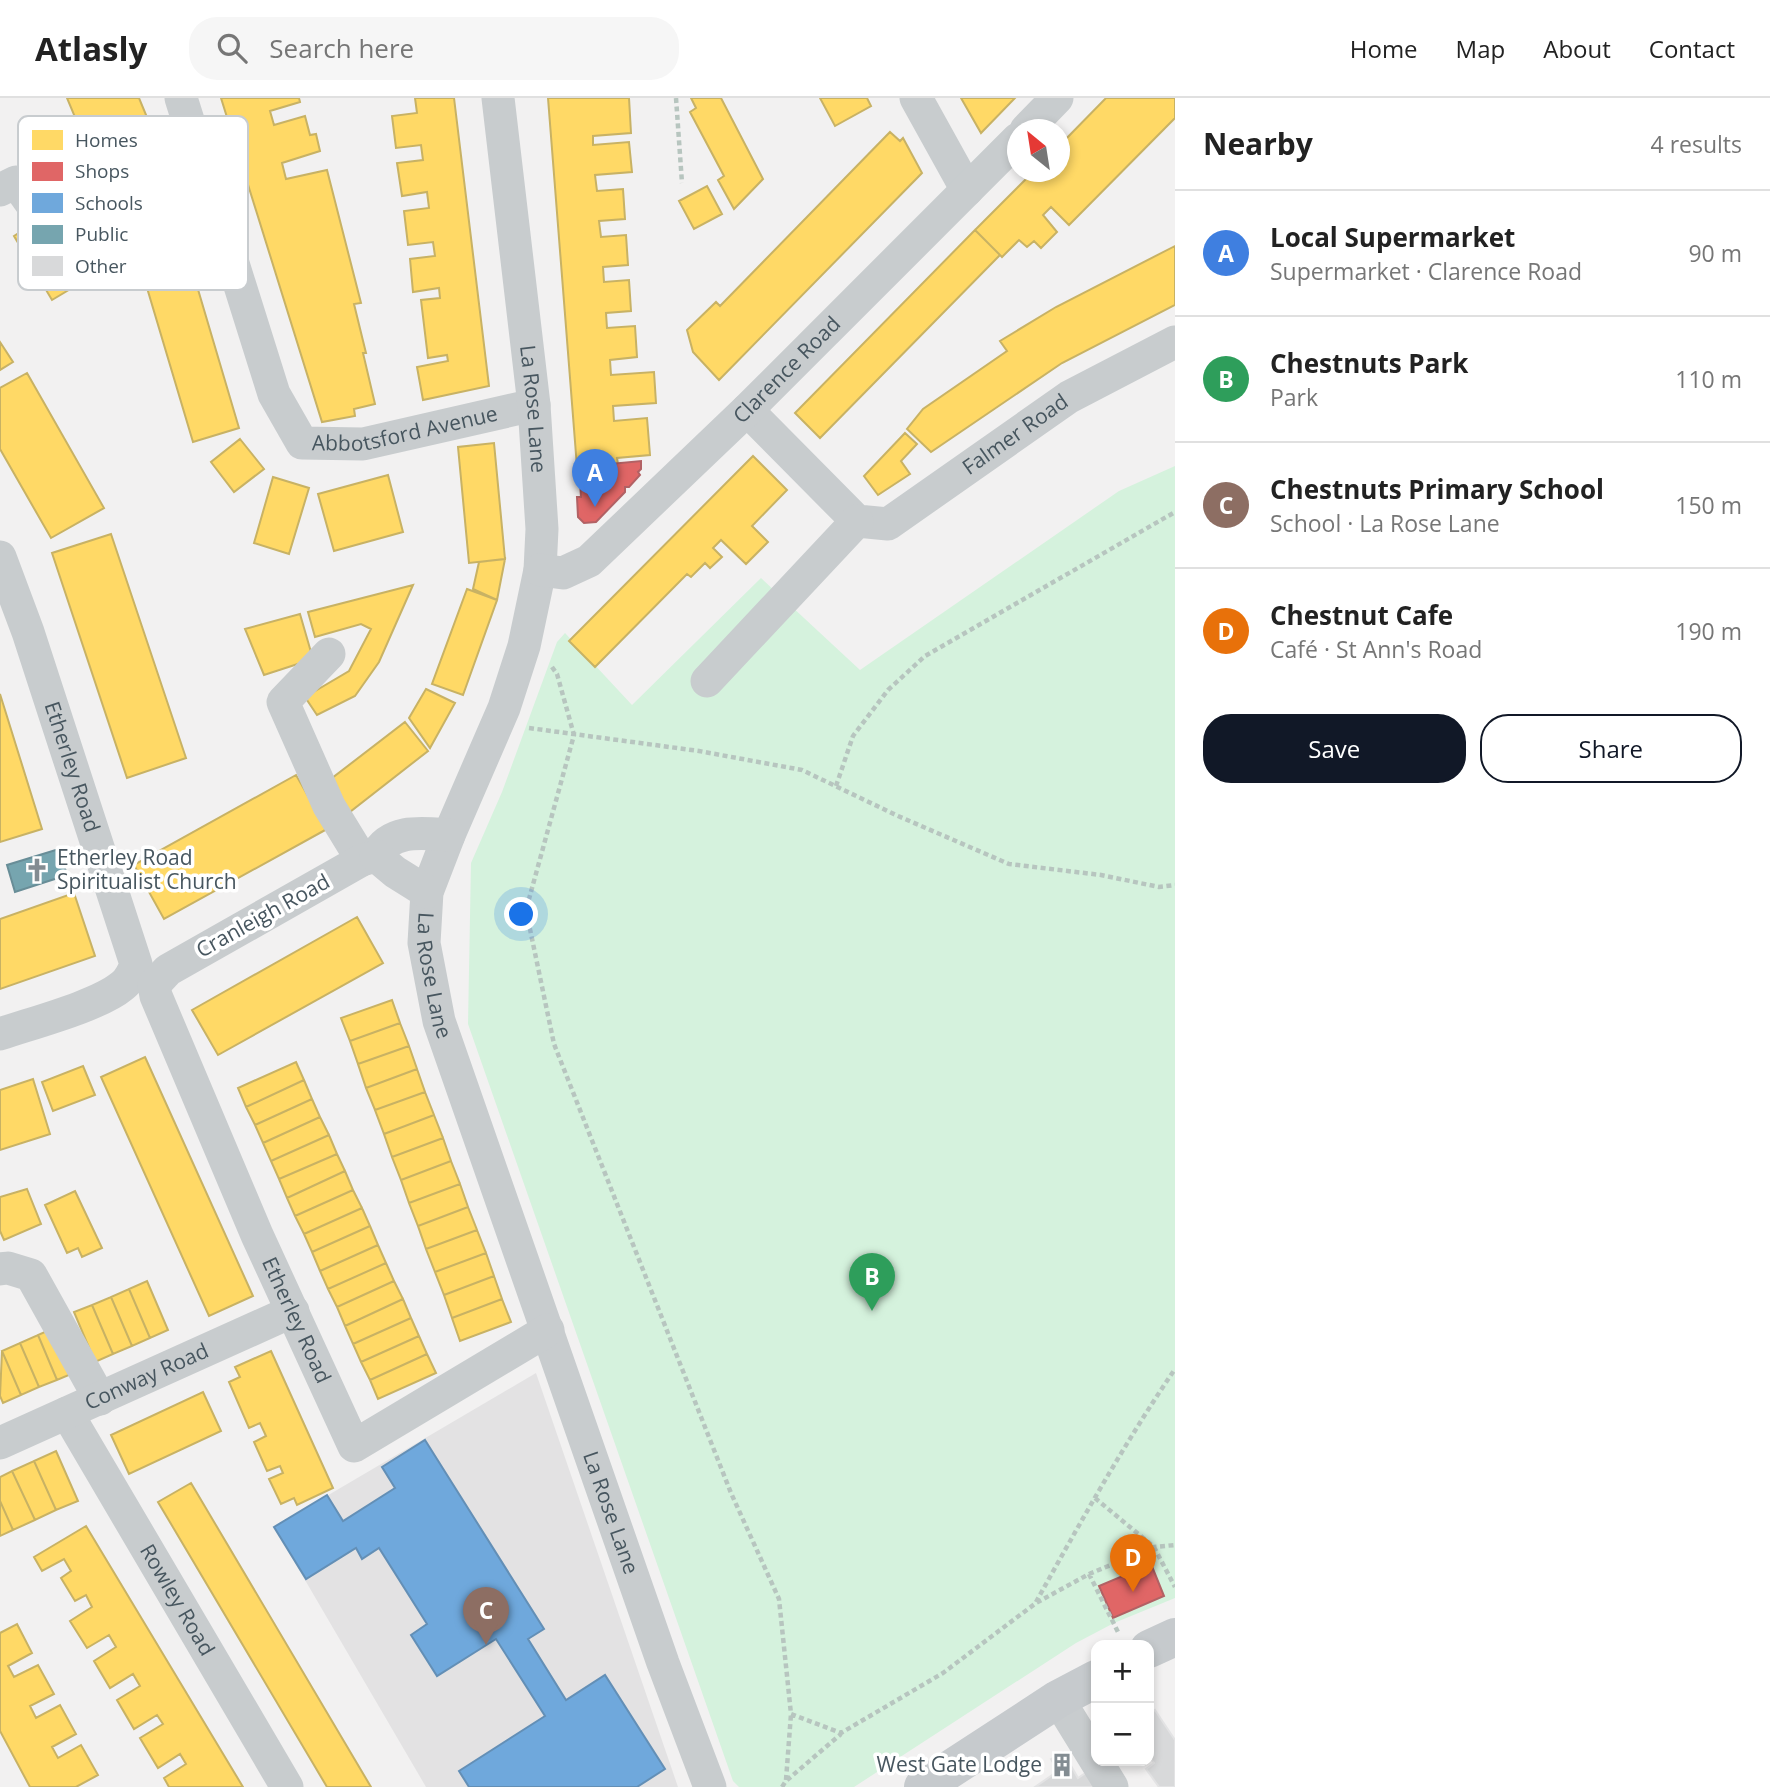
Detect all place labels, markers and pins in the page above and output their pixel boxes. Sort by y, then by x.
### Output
pin: A [572,449,618,507]
place label: Etherley Road Spiritualist Church [57,843,237,895]
church icon: Etherley Road Spiritualist Church [23,856,51,884]
pin: B [849,1253,895,1311]
pin: D [1110,1534,1156,1592]
pin: C [463,1587,509,1645]
place label: West Gate Lodge [877,1750,1042,1778]
building icon: West Gate Lodge [1048,1751,1076,1779]

